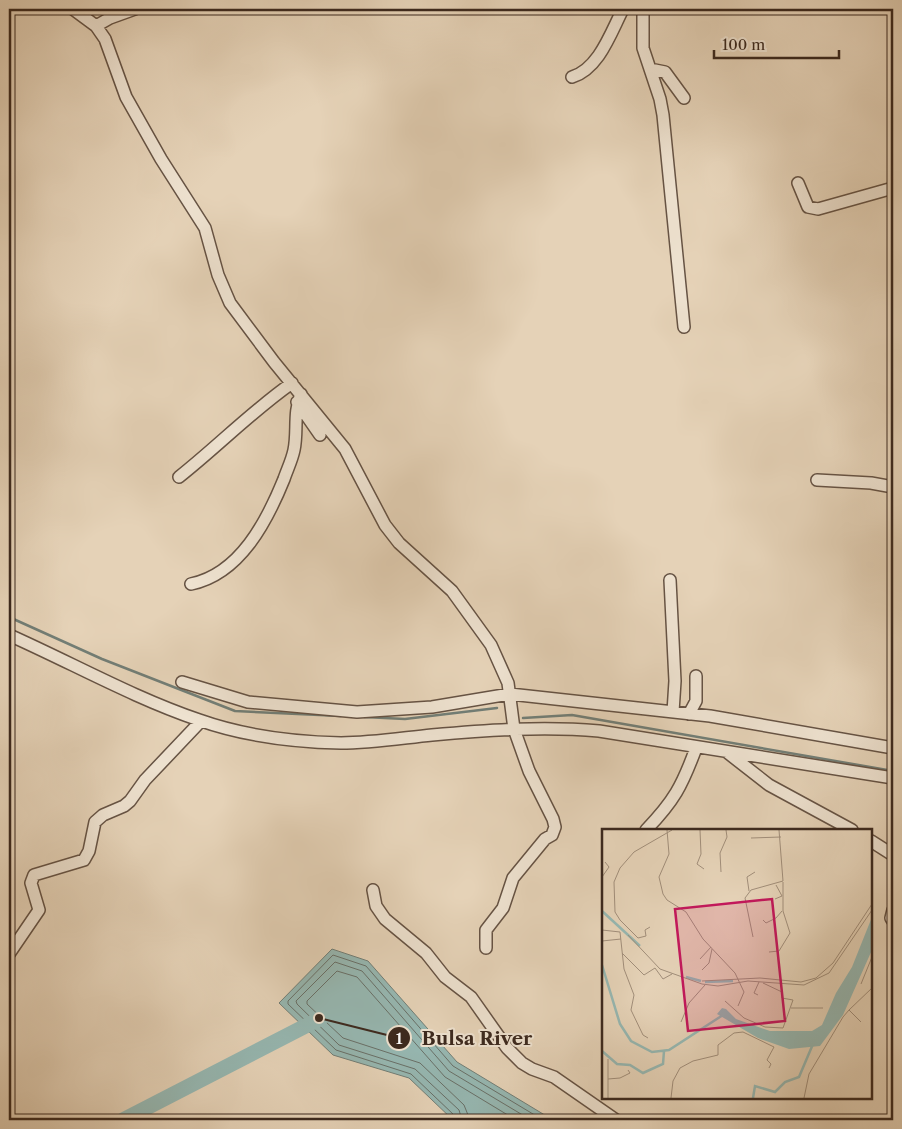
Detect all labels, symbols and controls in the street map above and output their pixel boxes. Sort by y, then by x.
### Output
scale bar [714,28,840,60]
text: 100 m [722,35,765,54]
inset map [602,829,872,1099]
callout: Bulsa River [387,1021,543,1055]
text: Bulsa River [422,1027,533,1050]
text: 1 [396,1029,403,1048]

